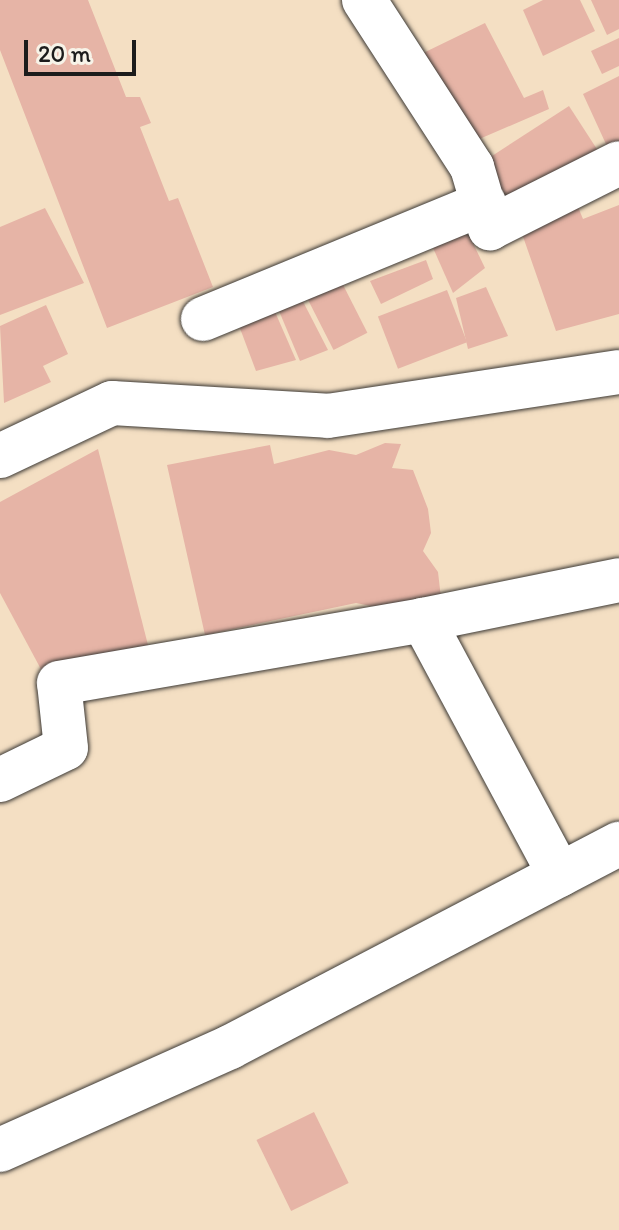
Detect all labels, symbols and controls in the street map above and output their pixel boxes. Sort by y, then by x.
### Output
scale bar [28,24,140,74]
text: 20 m [38,39,91,68]

